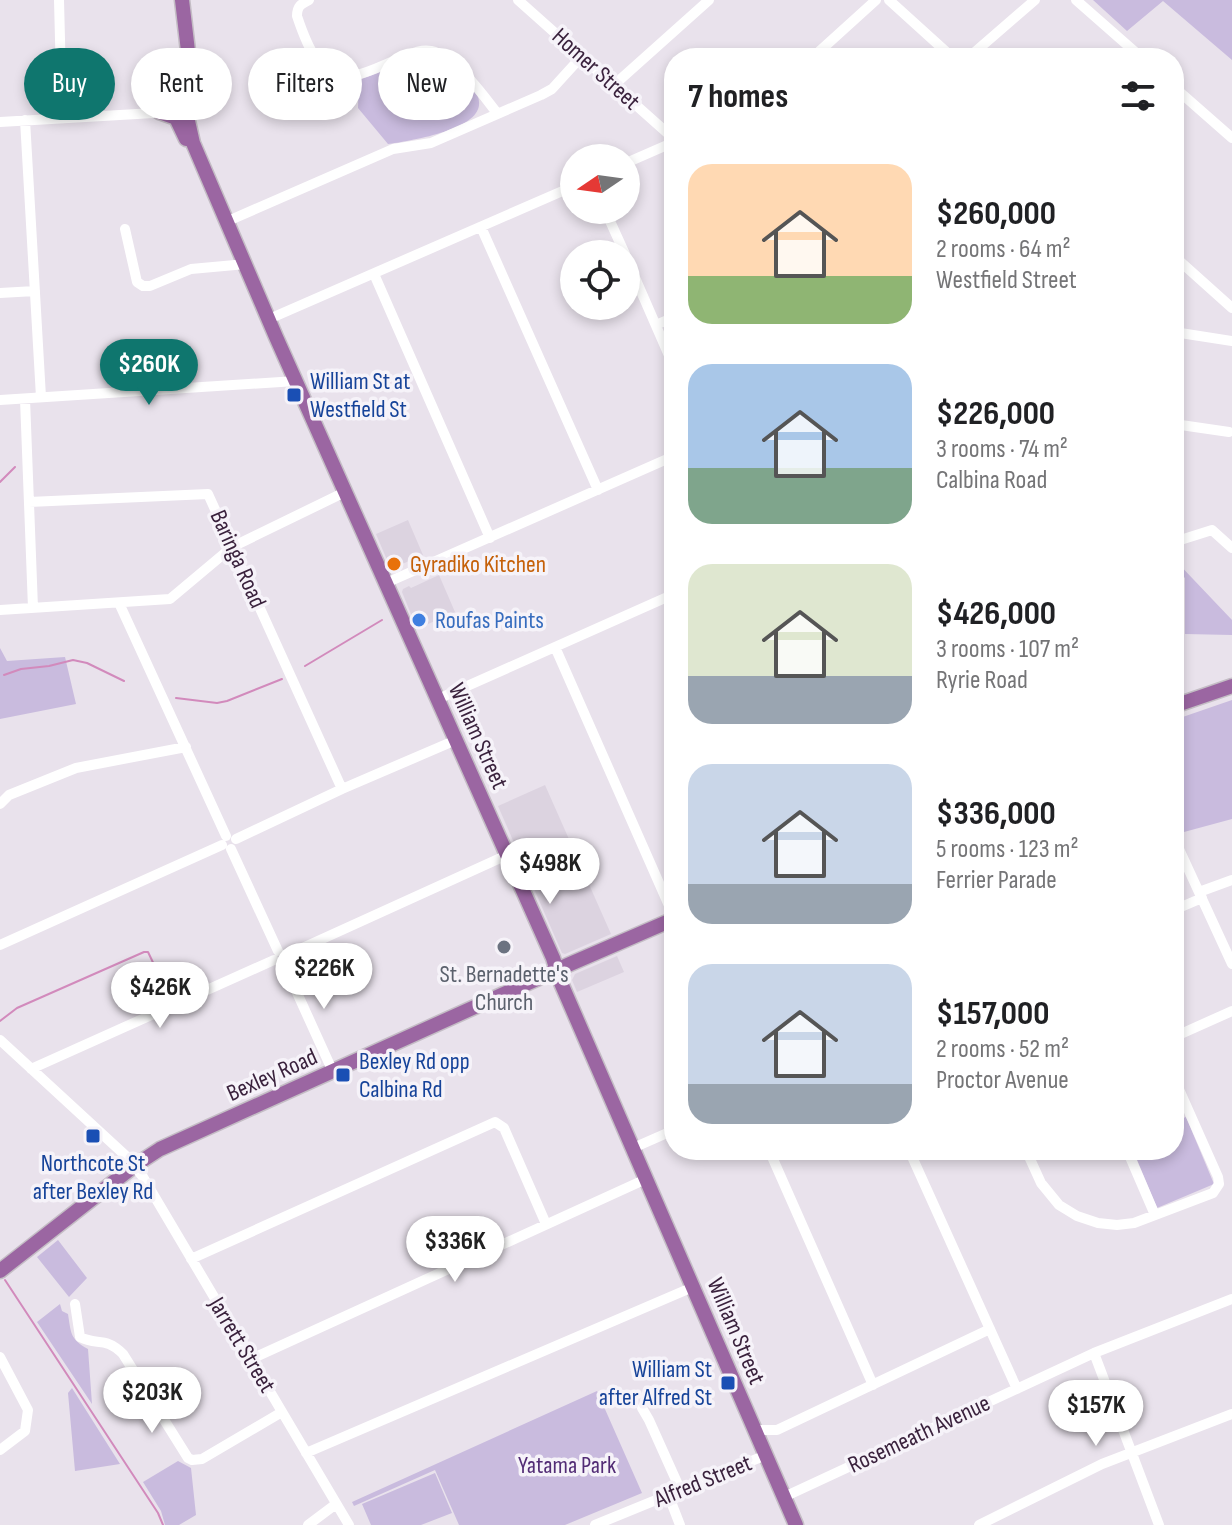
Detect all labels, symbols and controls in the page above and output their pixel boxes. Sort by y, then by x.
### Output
street label: Homer Street [546,22,646,116]
chip: Buy [24,48,115,120]
chip: Rent [131,48,232,120]
chip: Filters [248,48,362,120]
chip: New [378,48,475,120]
icon: filters [1116,74,1160,118]
text: 7 homes [688,76,788,117]
north arrow [560,144,640,224]
map controls [560,144,640,320]
text: $260,000 [936,193,1056,234]
icon: home [752,196,848,292]
text: 2 rooms · 64 m² [936,234,1071,265]
button: locate [560,240,640,320]
text: Westfield Street [936,265,1077,296]
pin: $260K [93,339,205,407]
text: $260K [118,349,180,380]
place label: William St at Westfield St [310,367,410,424]
marker: William St at Westfield St [285,386,303,404]
text: $226,000 [936,393,1055,434]
icon: home [752,396,848,492]
text: 3 rooms · 74 m² [936,434,1068,465]
text: Calbina Road [936,465,1047,496]
street label: Baringa Road [204,506,272,612]
place label: Gyradiko Kitchen [410,550,546,579]
marker: Gyradiko Kitchen [385,555,403,573]
text: $426,000 [936,593,1056,634]
icon: home [752,596,848,692]
place label: Roufas Paints [435,606,544,635]
marker: Roufas Paints [410,611,428,629]
text: 3 rooms · 107 m² [936,634,1079,665]
text: Ryrie Road [936,665,1028,696]
street label: William Street [442,678,514,794]
text: $336,000 [936,793,1056,834]
icon: home [752,796,848,892]
text: 5 rooms · 123 m² [936,834,1079,865]
pin: $498K [494,838,606,906]
text: $498K [519,848,581,879]
text: Ferrier Parade [936,865,1057,896]
marker: St. Bernadette's Church [495,938,513,956]
pin: $226K [268,943,380,1011]
text: $226K [293,953,355,984]
place label: St. Bernadette's Church [440,960,569,1017]
pin: $426K [104,962,216,1030]
text: $426K [129,972,191,1003]
text: $157,000 [936,993,1049,1034]
icon: home [752,996,848,1092]
text: 2 rooms · 52 m² [936,1034,1069,1065]
street label: Bexley Road [222,1042,322,1108]
place label: Bexley Rd opp Calbina Rd [359,1047,470,1104]
text: Proctor Avenue [936,1065,1069,1096]
marker: Bexley Rd opp Calbina Rd [334,1066,352,1084]
marker: Northcote St after Bexley Rd [84,1127,102,1145]
place label: Northcote St after Bexley Rd [33,1149,153,1206]
pin: $336K [399,1216,511,1284]
text: $336K [424,1226,486,1257]
street label: William Street [701,1273,771,1389]
street label: Jarrett Street [202,1291,282,1398]
place label: William St after Alfred St [599,1355,712,1412]
pin: $203K [96,1367,208,1435]
marker: William St after Alfred St [719,1374,737,1392]
text: $203K [121,1377,183,1408]
pin: $157K [1040,1380,1152,1448]
street label: Rosemeath Avenue [843,1388,995,1480]
text: $157K [1066,1390,1126,1421]
street label: Alfred Street [649,1448,756,1514]
park label: Yatama Park [518,1451,616,1480]

